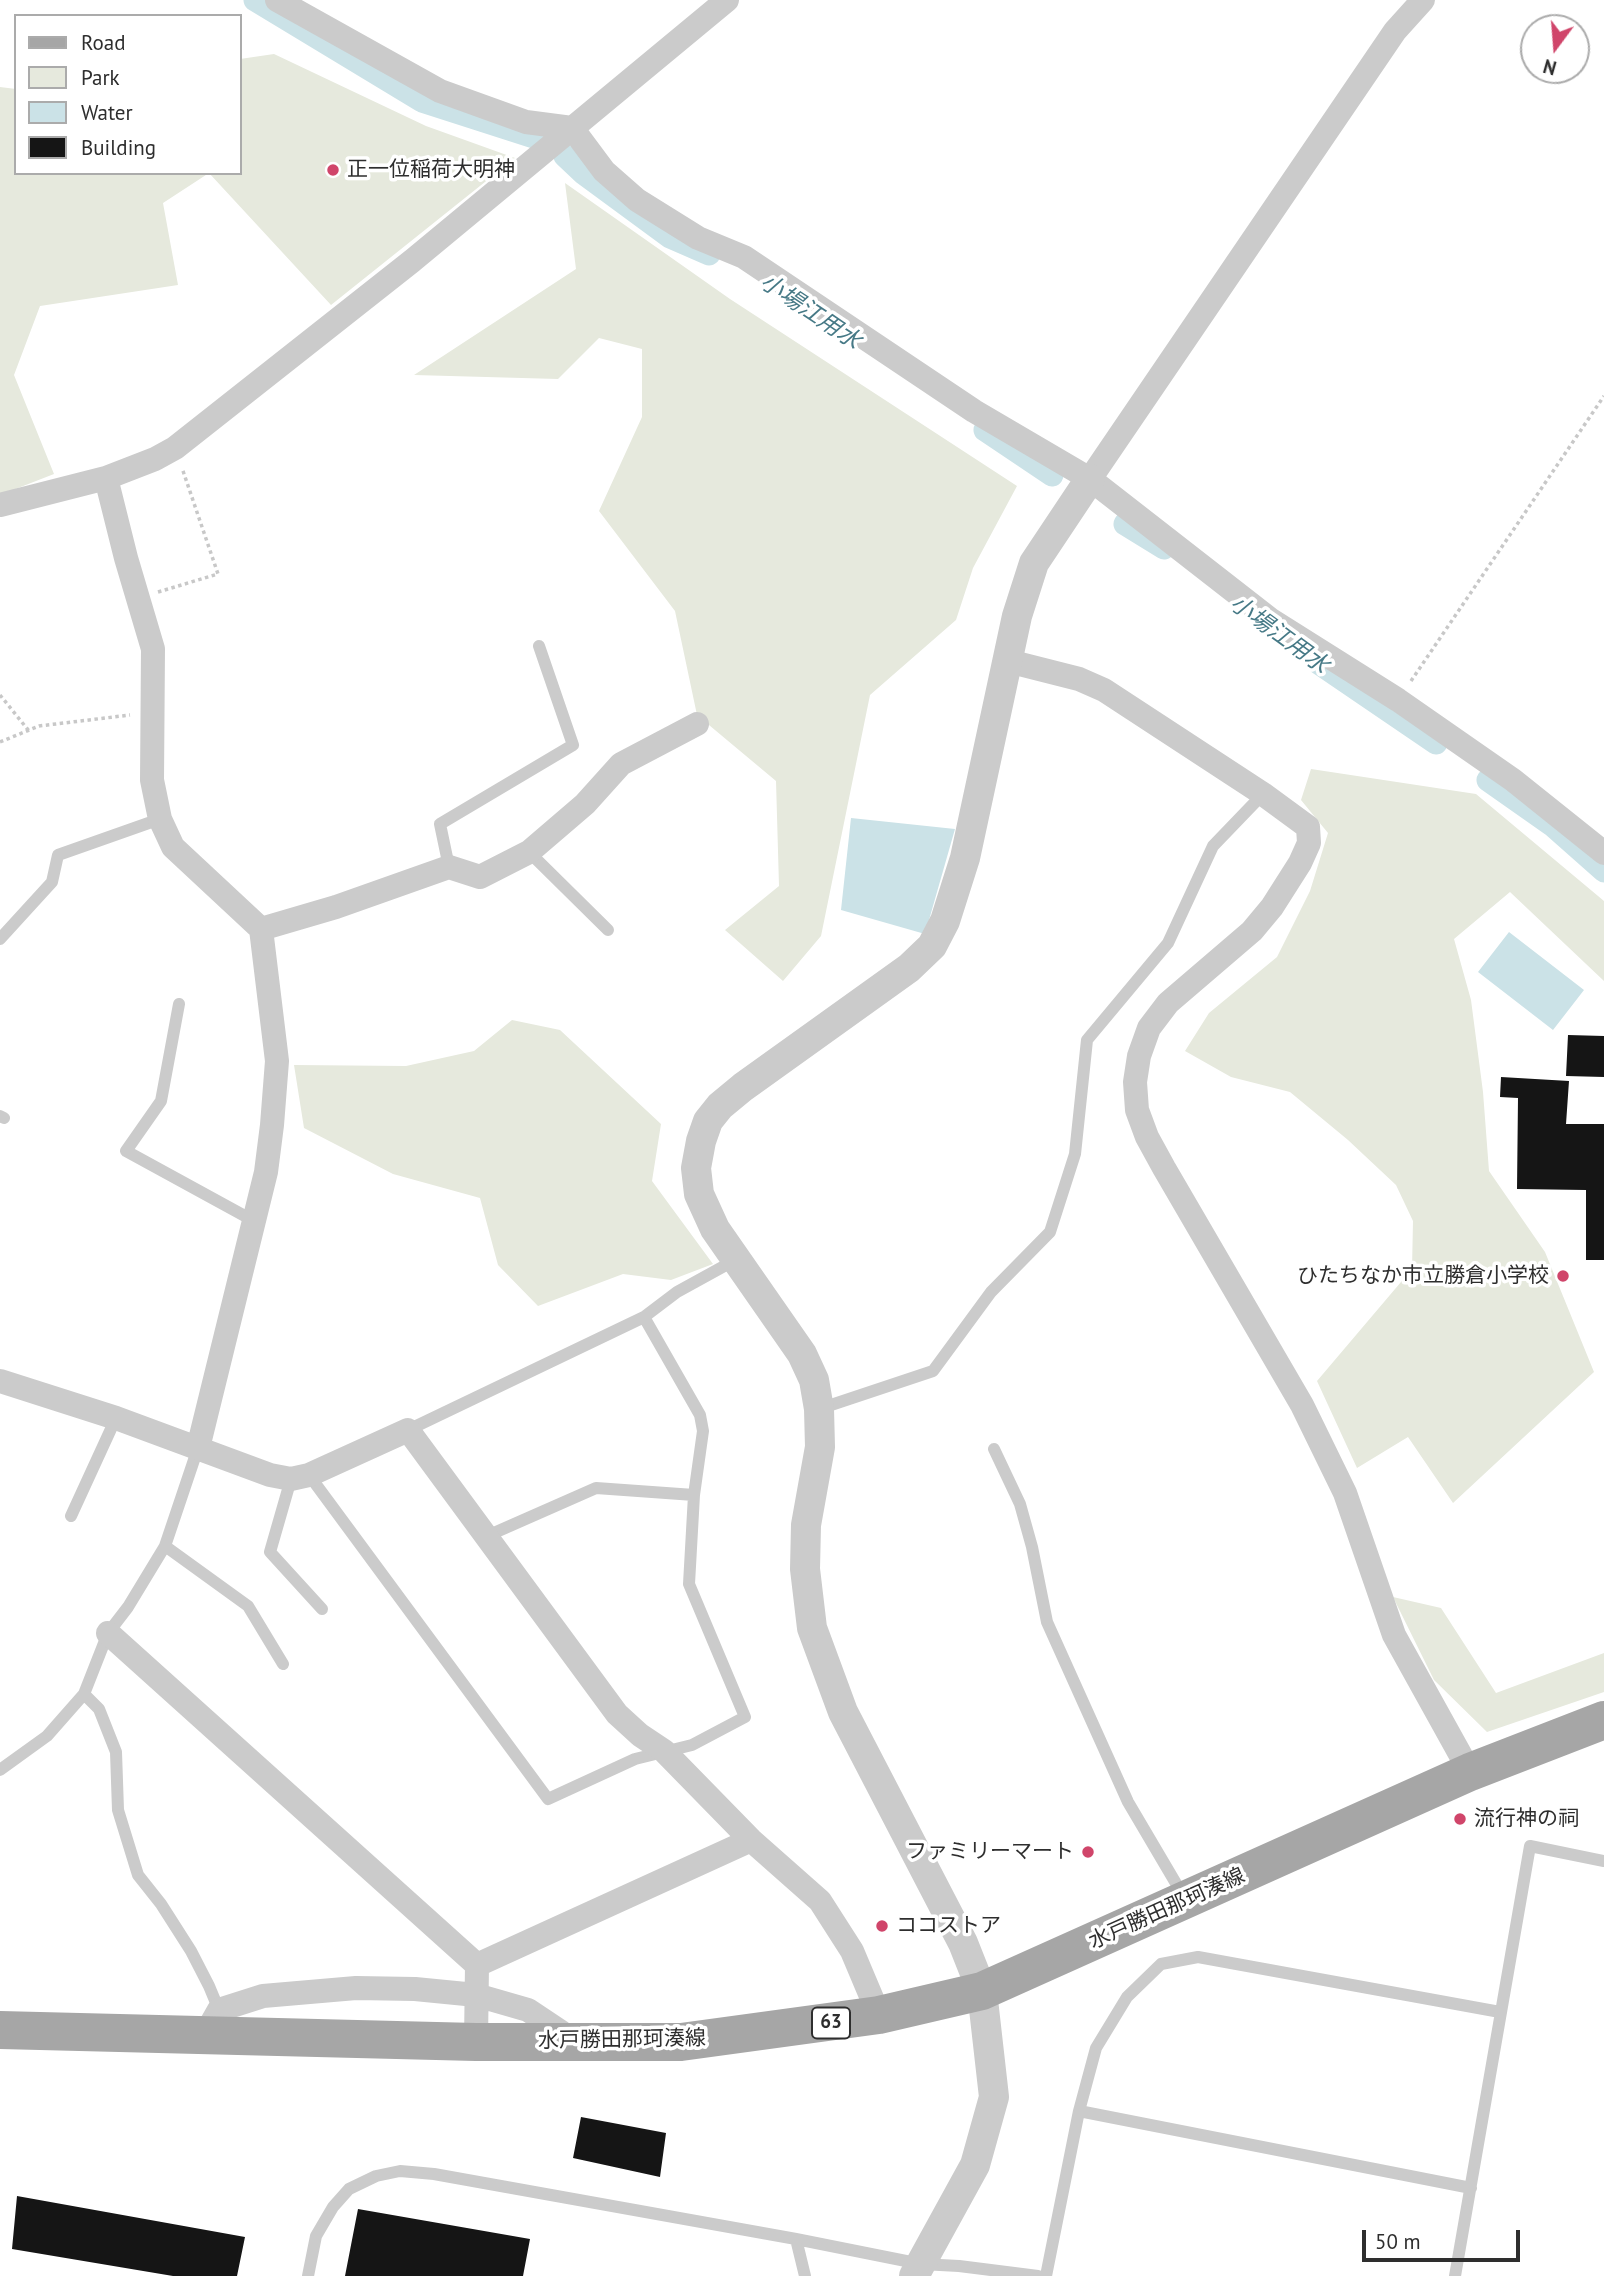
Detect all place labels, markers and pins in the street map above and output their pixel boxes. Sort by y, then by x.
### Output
place label: 正一位稲荷大明神 [347,157,515,183]
marker: 正一位稲荷大明神 [325,162,341,178]
place label: ひたちなか市立勝倉小学校 [1297,1263,1549,1289]
marker: ひたちなか市立勝倉小学校 [1555,1268,1571,1284]
place label: 流行神の祠 [1474,1806,1579,1832]
marker: 流行神の祠 [1452,1811,1468,1827]
place label: ファミリーマート [906,1839,1074,1865]
marker: ファミリーマート [1080,1844,1096,1860]
place label: ココストア [896,1913,1001,1939]
marker: ココストア [874,1918,890,1934]

